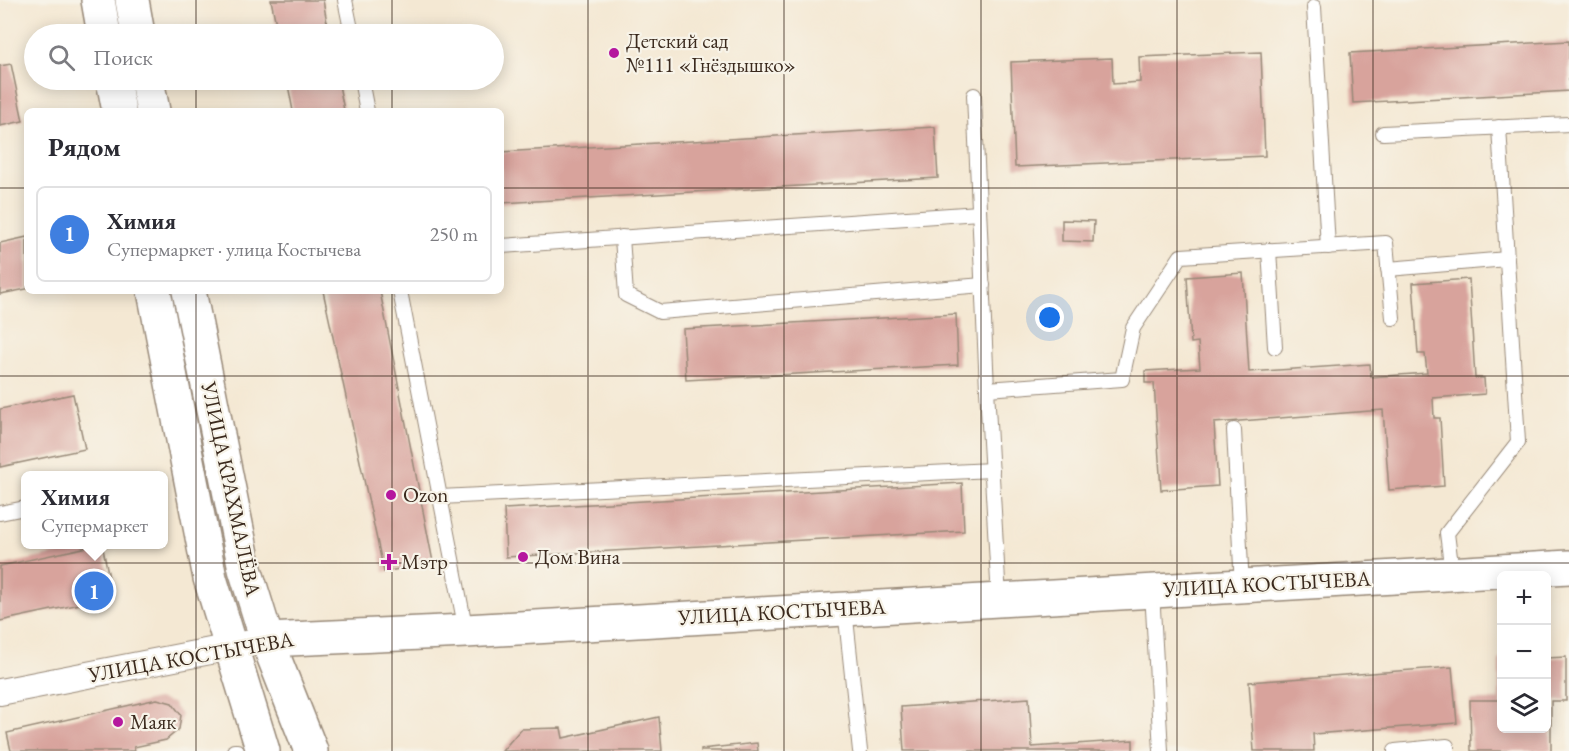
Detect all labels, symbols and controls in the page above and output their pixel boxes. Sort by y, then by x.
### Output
search box [24,24,504,90]
place label: Детский сад №111 «Гнёздышко» [626,27,796,78]
icon: search [45,41,78,74]
text: Поиск [93,43,153,72]
marker: Детский сад №111 «Гнёздышко» [607,46,621,60]
text: Рядом [48,130,121,164]
text: Химия [107,207,176,236]
text: 1 [64,221,75,247]
text: 250 m [430,221,478,247]
text: Супермаркет · улица Костычева [107,236,361,262]
your location [1035,303,1064,332]
street label: УЛИЦА КРАХМАЛЁВА [195,378,268,599]
popup [21,471,168,549]
place label: Ozon [403,481,448,508]
text: Химия [41,483,110,512]
marker: Ozon [384,488,398,502]
text: Супермаркет [41,512,148,538]
place label: Дом Вина [535,543,621,570]
place label: Мэтр [401,548,448,575]
marker: Дом Вина [516,550,530,564]
marker: Мэтр [382,555,396,569]
street label: УЛИЦА КОСТЫЧЕВА [1161,565,1372,602]
pin: 1 [74,568,113,614]
map controls [1497,571,1551,733]
button: + [1497,571,1551,625]
street label: УЛИЦА КОСТЫЧЕВА [676,593,887,630]
street label: УЛИЦА КОСТЫЧЕВА [85,625,296,688]
button: − [1497,625,1551,679]
button: layers [1497,679,1551,733]
place label: Маяк [130,708,176,735]
marker: Маяк [111,715,125,729]

